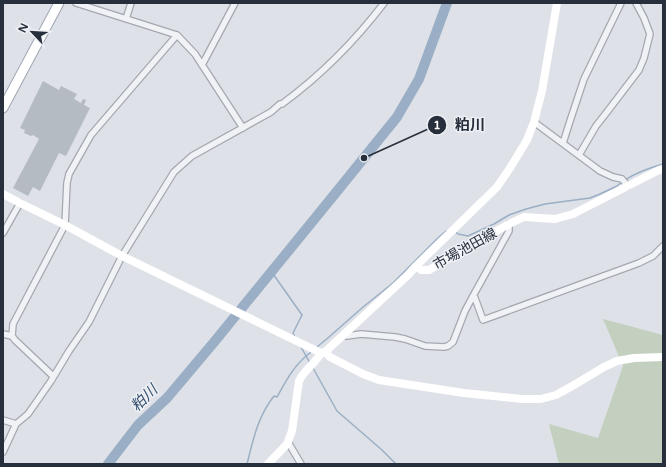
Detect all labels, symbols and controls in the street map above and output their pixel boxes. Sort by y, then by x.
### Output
north arrow [12,12,52,52]
text: N [16,21,31,35]
callout: 粕川 [427,112,493,139]
text: 粕川 [455,116,485,134]
text: 1 [433,118,441,132]
street label: 市場池田線 [430,225,500,273]
water label: 粕川 [127,380,162,415]

